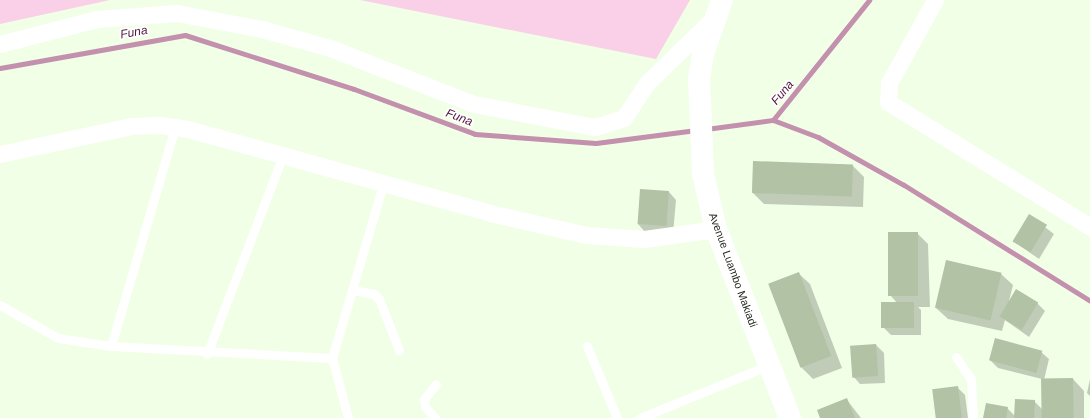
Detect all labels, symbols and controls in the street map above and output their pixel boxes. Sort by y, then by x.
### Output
water label: Funa [119,24,149,42]
water label: Funa [769,78,797,108]
water label: Funa [444,106,474,130]
street label: Avenue Luambo Makiadi [706,211,760,329]

